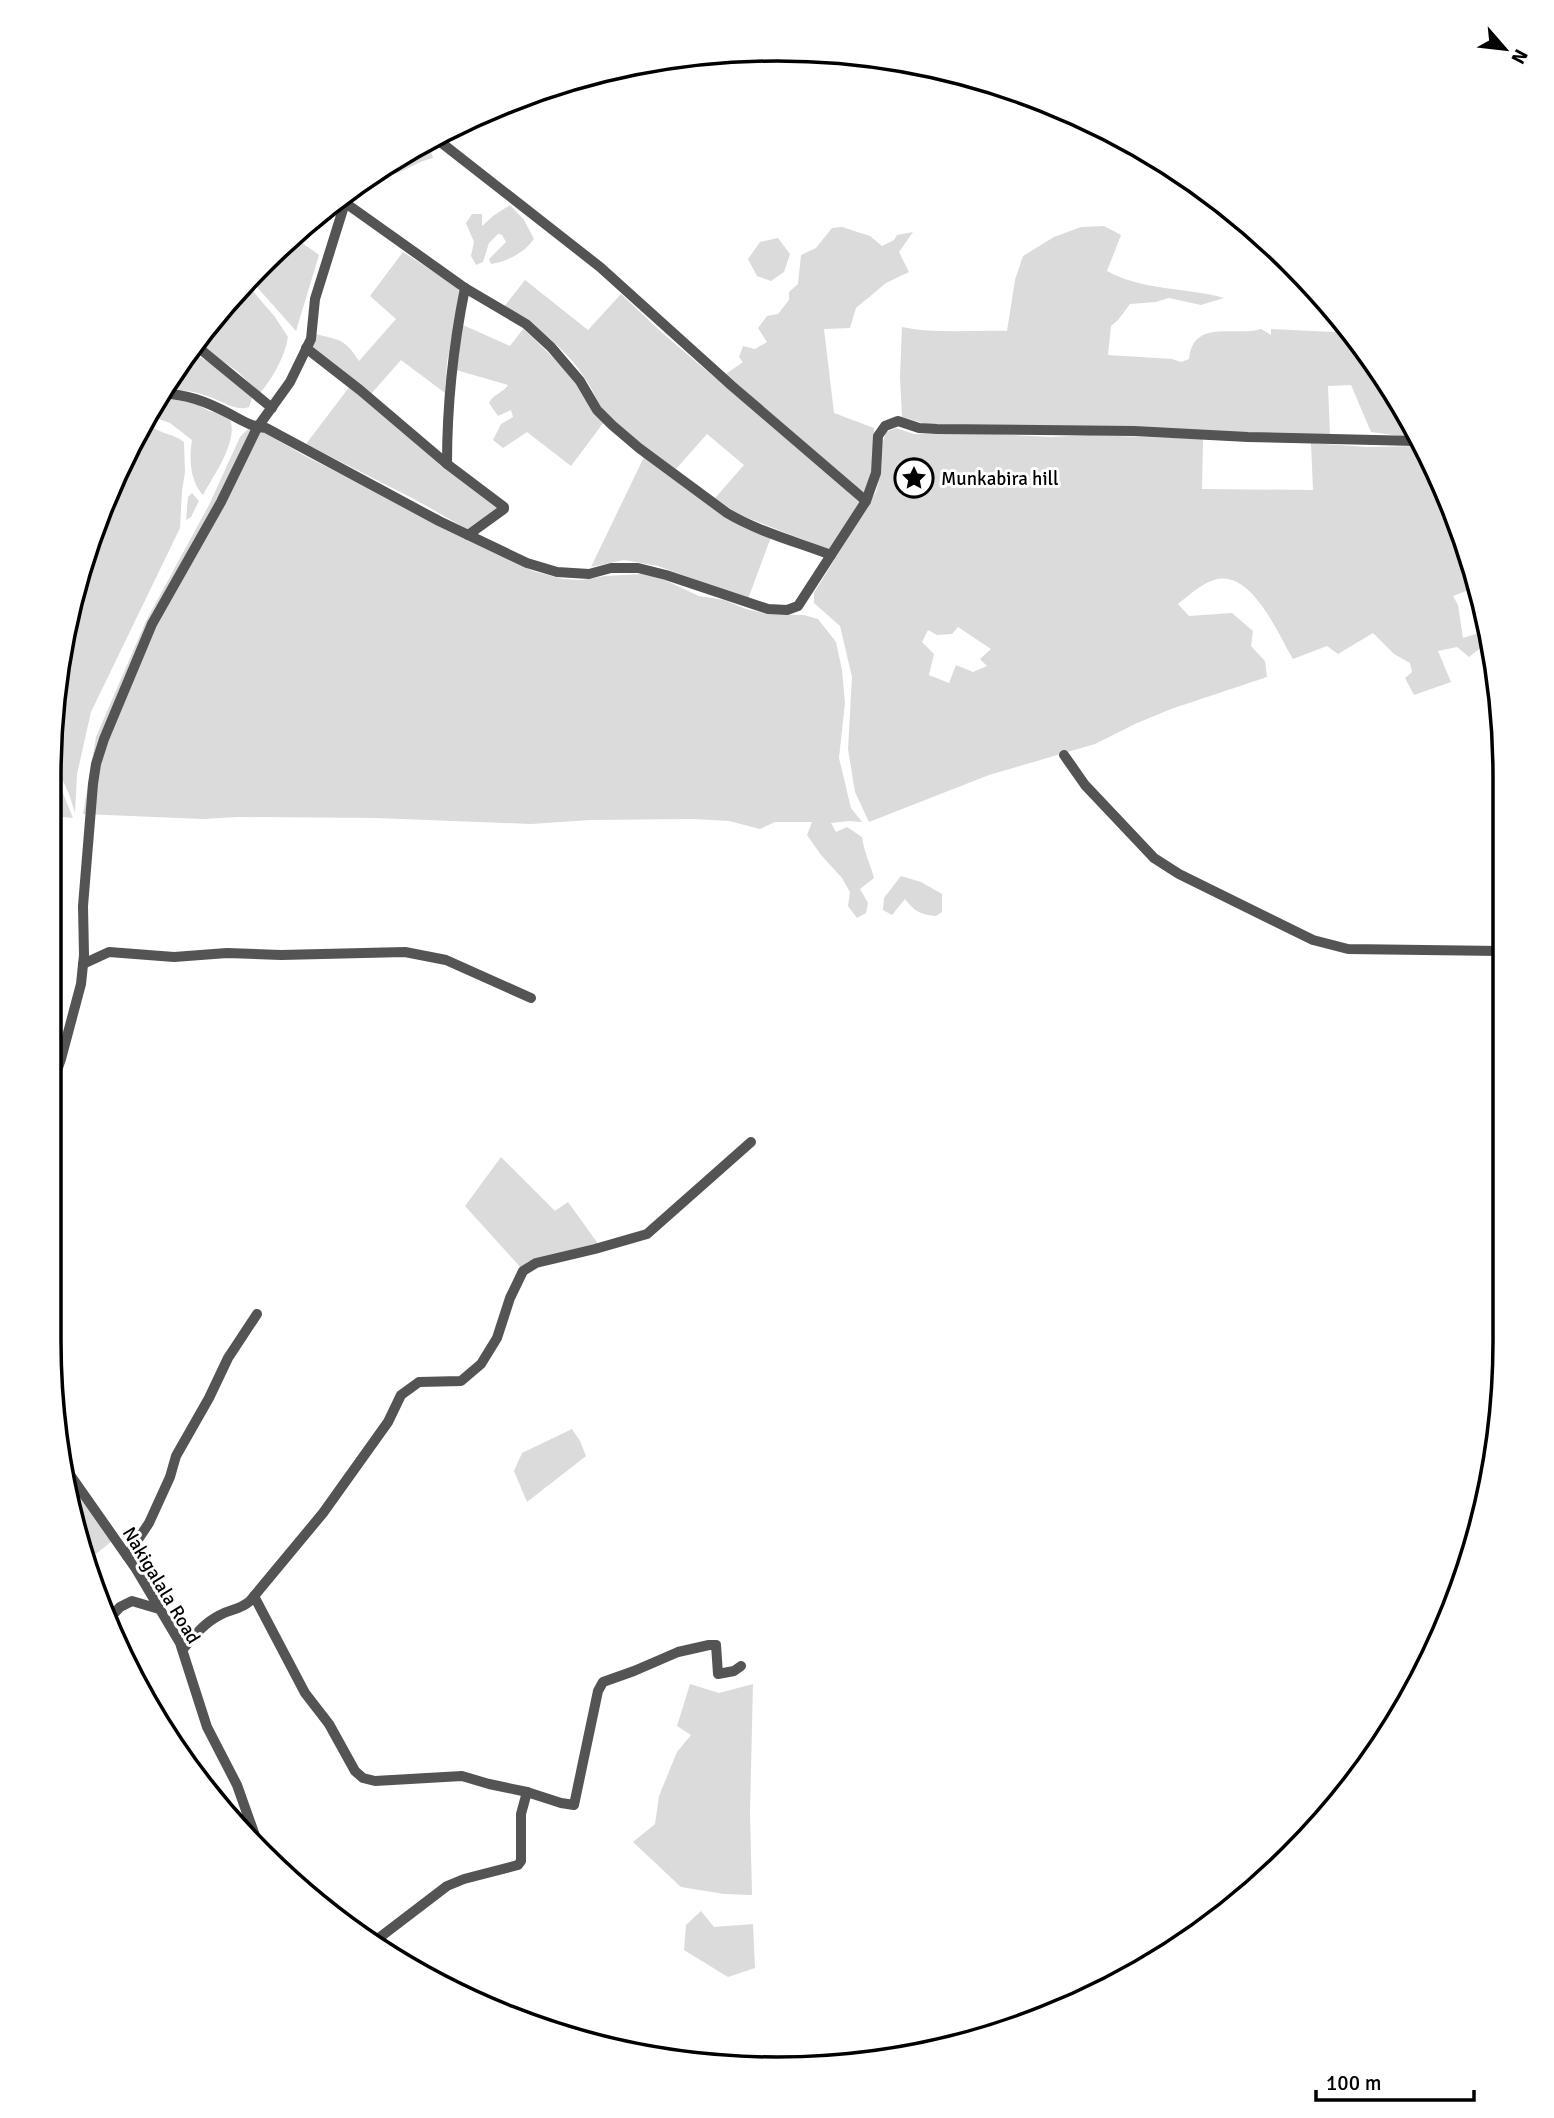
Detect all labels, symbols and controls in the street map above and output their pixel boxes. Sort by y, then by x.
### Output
north arrow [1470,14,1540,84]
text: N [1505,45,1533,68]
place icon: Munkabira hill [893,457,935,499]
place label: Munkabira hill [941,467,1059,491]
street label: Nakigalala Road [117,1523,205,1648]
scale bar [1316,2058,1474,2102]
text: 100 m [1326,2070,1381,2096]

